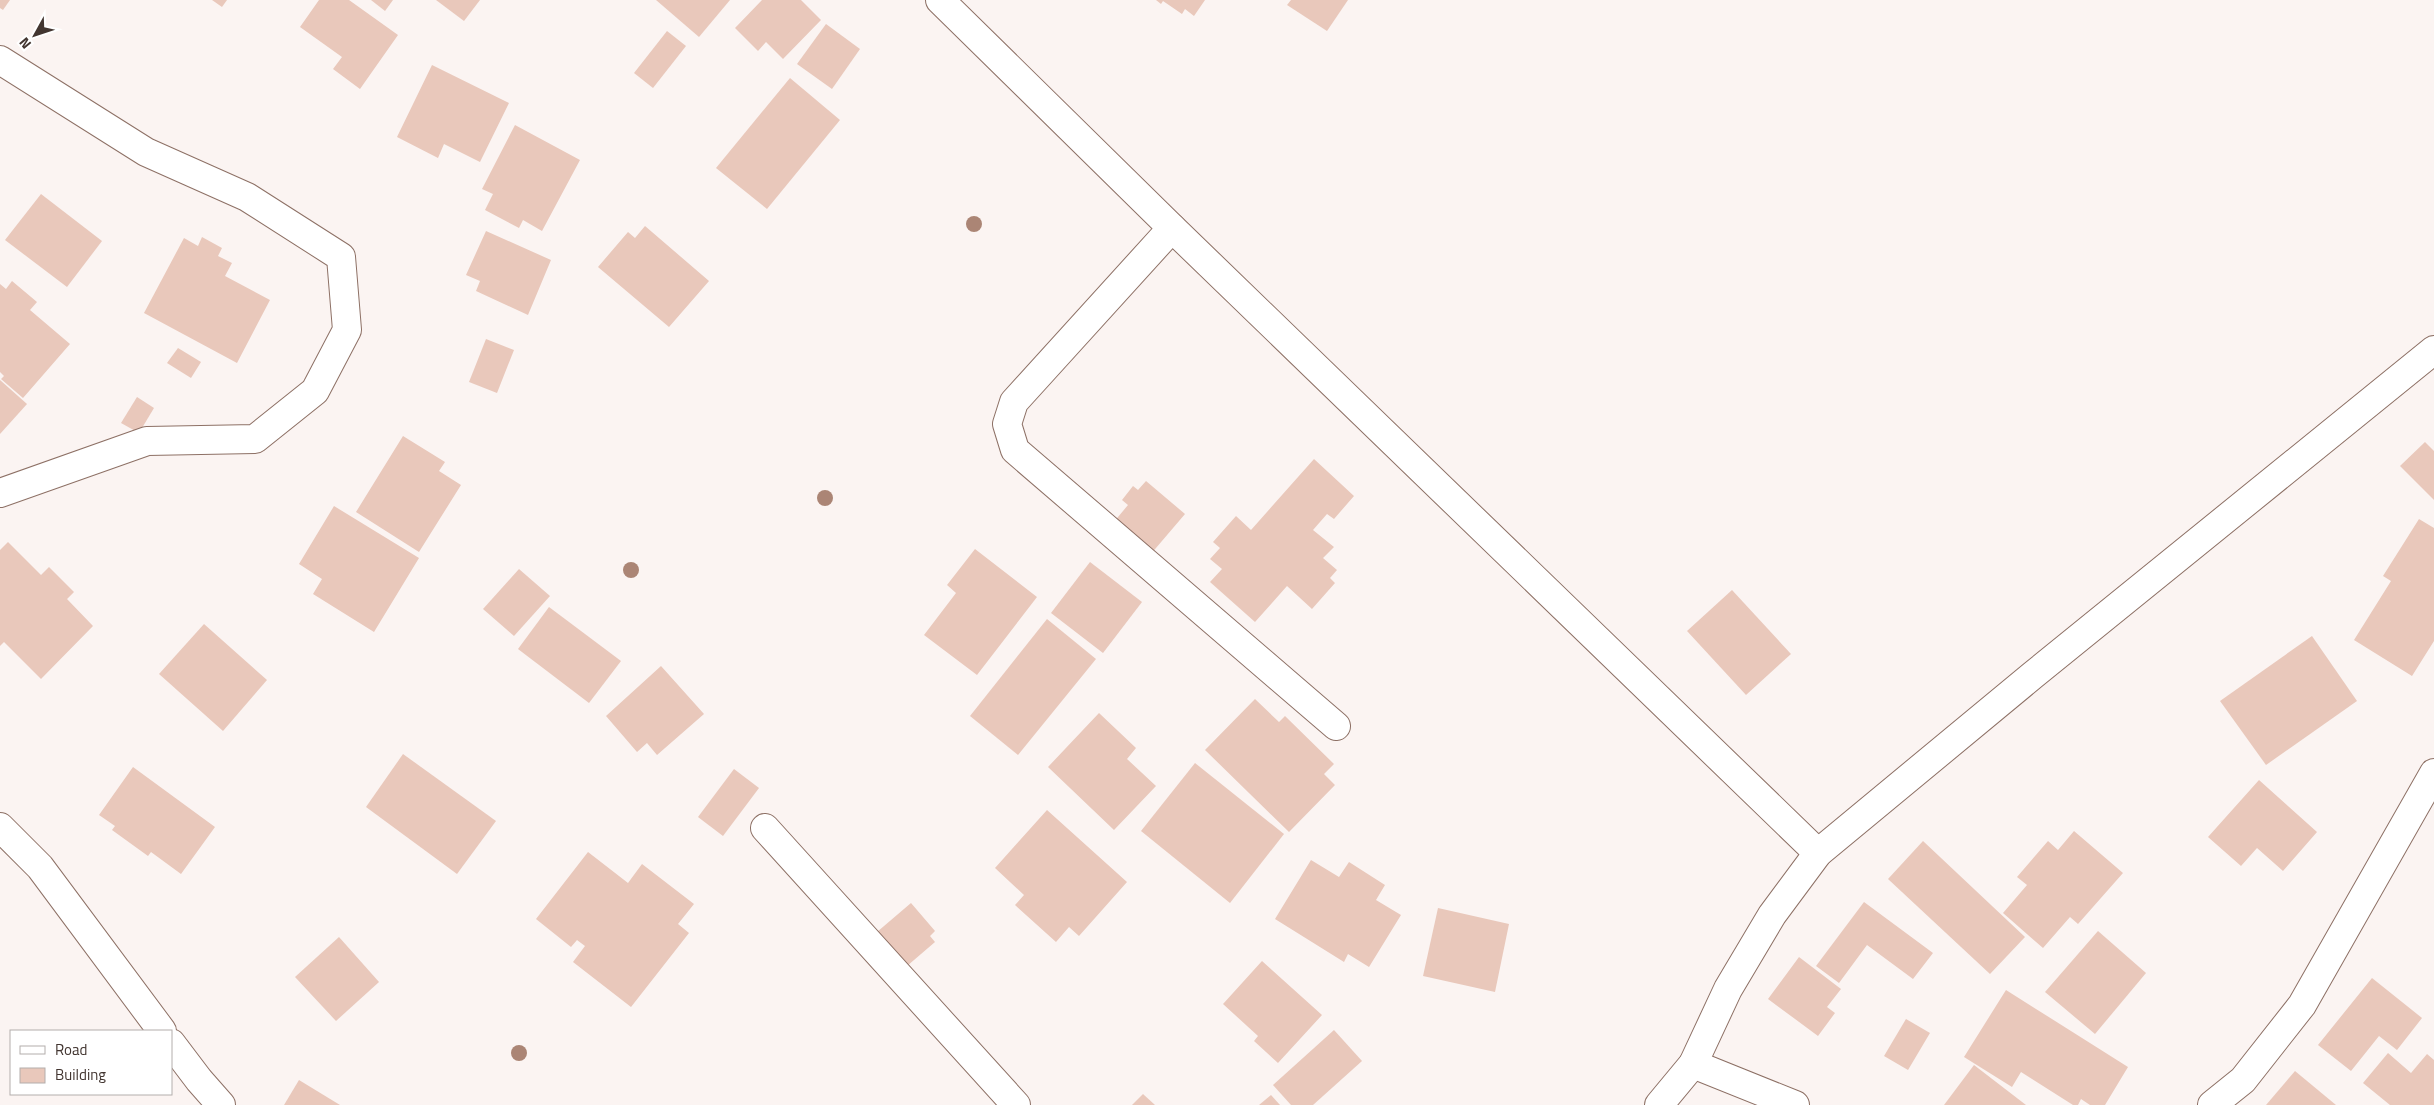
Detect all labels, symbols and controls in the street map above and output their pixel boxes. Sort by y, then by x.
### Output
north arrow [10,10,60,60]
text: N [13,33,36,54]
legend [10,1030,172,1095]
text: Road [55,1038,87,1061]
text: Building [55,1063,106,1086]

